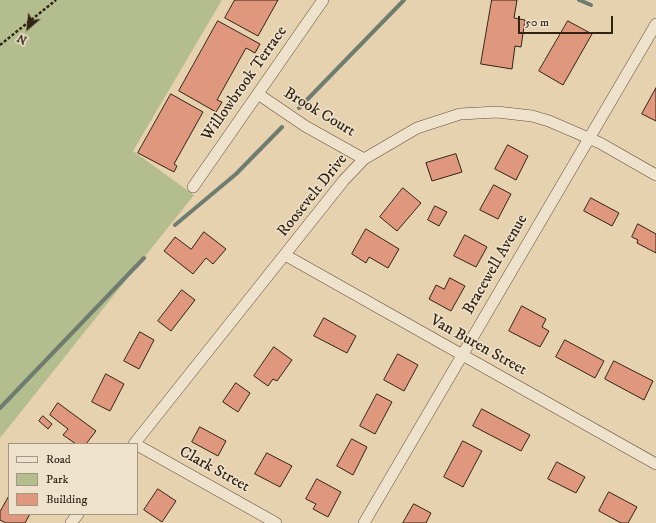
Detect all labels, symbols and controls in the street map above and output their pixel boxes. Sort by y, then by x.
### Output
north arrow [8,8,48,48]
scale bar [520,8,615,34]
text: 50 m [525,15,549,30]
street label: Willowbrook Terrace [198,23,292,145]
text: N [15,30,30,47]
street label: Brook Court [280,84,358,142]
street label: Roosevelt Drive [274,151,352,241]
street label: Bracewell Avenue [460,212,532,318]
street label: Van Buren Street [426,311,530,381]
legend [8,443,138,515]
street label: Clark Street [176,443,252,497]
text: Road [46,452,71,467]
text: Park [46,472,68,487]
text: Building [46,492,87,507]

